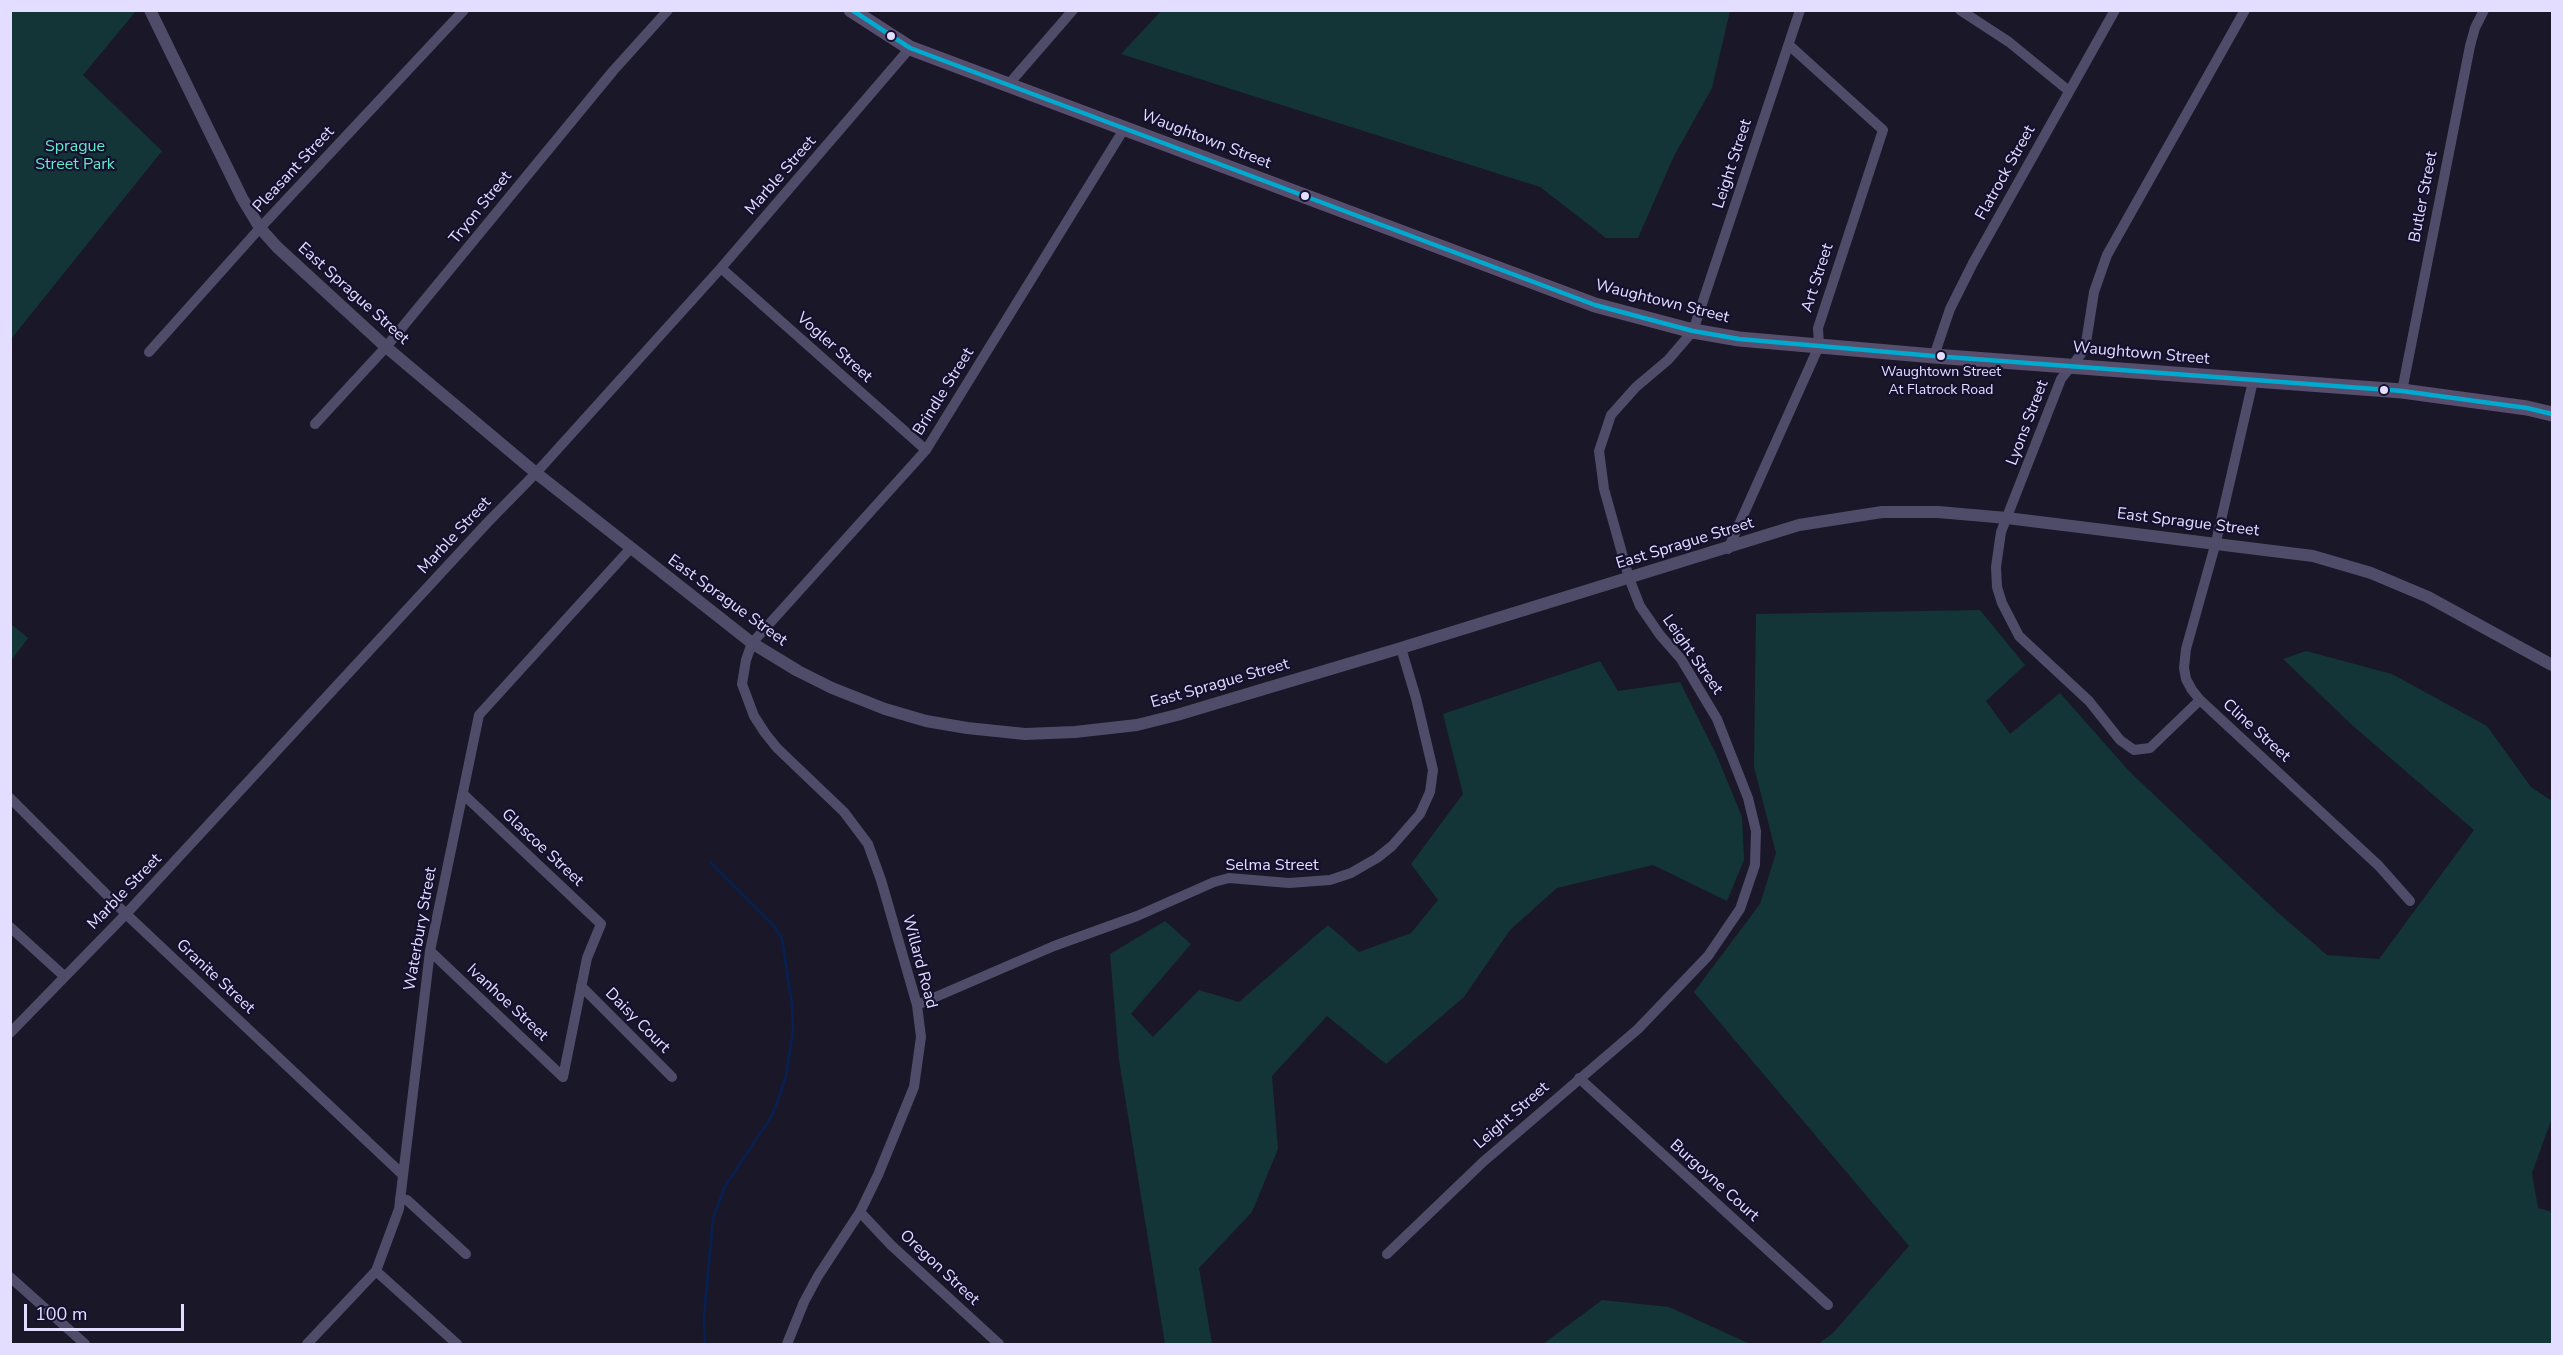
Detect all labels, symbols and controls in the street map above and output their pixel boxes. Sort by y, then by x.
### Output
unlabelled marker [885,30,897,42]
street label: Waughtown Street [1139,106,1273,174]
street label: Leight Street [1710,117,1756,211]
street label: Flatrock Street [1972,122,2040,224]
street label: Pleasant Street [249,123,339,217]
street label: Marble Street [742,133,820,219]
park label: Sprague Street Park [35,137,115,175]
street label: Butler Street [2406,150,2442,244]
street label: Tryon Street [446,168,516,248]
unlabelled marker [1299,190,1311,202]
street label: East Sprague Street [293,239,413,349]
street label: Art Street [1798,241,1838,315]
street label: Waughtown Street [1593,276,1731,328]
street label: Vogler Street [792,309,876,387]
street label: Waughtown Street [2072,338,2210,370]
street label: Brindle Street [909,345,979,439]
marker: Waughtown Street At Flatrock Road [1935,350,1947,362]
place label: Waughtown Street At Flatrock Road [1881,365,2001,398]
street label: Lyons Street [2003,378,2053,468]
unlabelled marker [2378,384,2390,396]
street label: Marble Street [415,494,495,578]
street label: East Sprague Street [2116,505,2260,541]
street label: East Sprague Street [1614,514,1756,574]
street label: East Sprague Street [664,551,790,651]
street label: Leight Street [1658,612,1726,698]
street label: East Sprague Street [1149,655,1291,713]
street label: Cline Street [2218,696,2294,766]
street label: Glascoe Street [497,805,587,891]
street label: Marble Street [84,850,166,934]
street label: Selma Street [1225,856,1319,876]
street label: Waterbury Street [401,866,441,992]
street label: Willard Road [897,913,941,1011]
street label: Granite Street [172,936,258,1018]
street label: Ivanhoe Street [462,961,552,1045]
street label: Daisy Court [601,985,673,1057]
street label: Leight Street [1471,1078,1553,1154]
street label: Burgoyne Court [1665,1136,1763,1226]
street label: Oregon Street [895,1226,983,1310]
scale bar [27,1292,188,1330]
text: 100 m [35,1302,87,1326]

